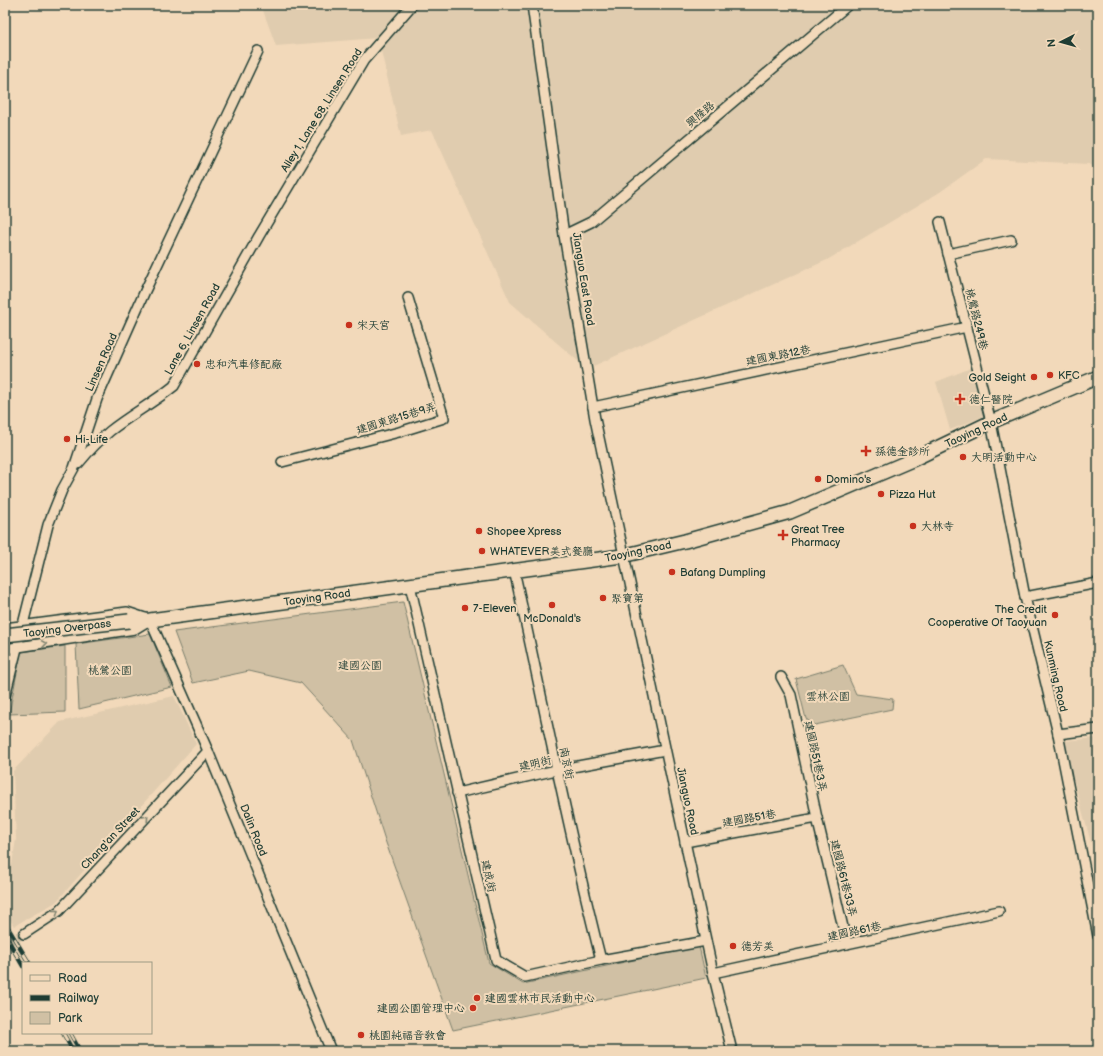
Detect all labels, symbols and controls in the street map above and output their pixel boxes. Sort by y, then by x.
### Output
north arrow [1041,22,1081,62]
text: N [1045,38,1058,48]
street label: Alley 1, Lane 68, Linsen Road [278,46,365,174]
street label: 興隆路 [684,99,717,130]
street label: Jianguo East Road [570,231,597,327]
street label: Lane 6, Linsen Road [162,281,223,377]
street label: 桃鶯路249巷 [963,287,990,351]
place label: 宋天宮 [357,319,390,332]
marker: 宋天宮 [344,320,354,330]
street label: Linsen Road [83,331,120,394]
street label: 建國東路12巷 [745,343,812,368]
place label: 忠和汽車修配廠 [205,358,282,371]
marker: 忠和汽車修配廠 [192,359,202,369]
place label: KFC [1058,369,1080,382]
marker: KFC [1045,370,1055,380]
place label: Gold Seight [969,371,1027,384]
marker: Gold Seight [1029,372,1039,382]
marker: 德仁醫院 [954,393,966,405]
place label: 德仁醫院 [969,393,1013,406]
street label: 建國東路15巷9弄 [355,400,438,437]
street label: Taoying Road [943,410,1010,451]
place label: Hi-Life [75,433,109,446]
marker: Hi-Life [62,434,72,444]
marker: 孫德金診所 [860,445,872,457]
place label: 孫德金診所 [875,445,930,458]
place label: 大明活動中心 [971,451,1037,464]
marker: 大明活動中心 [958,452,968,462]
place label: Domino's [826,473,872,486]
marker: Domino's [813,474,823,484]
place label: Pizza Hut [889,488,936,501]
marker: Pizza Hut [876,489,886,499]
place label: 大林寺 [921,520,954,533]
marker: 大林寺 [908,521,918,531]
place label: Great Tree Pharmacy [791,523,845,549]
place label: Shopee Xpress [487,525,562,538]
marker: Shopee Xpress [474,526,484,536]
marker: Great Tree Pharmacy [778,530,788,540]
street label: Taoying Road [604,538,672,565]
place label: WHATEVER美式餐廳 [490,545,593,558]
marker: WHATEVER美式餐廳 [477,546,487,556]
place label: Bafang Dumpling [680,566,766,579]
marker: Bafang Dumpling [667,567,677,577]
street label: Taoying Road [283,586,351,609]
place label: 聚寶第 [611,592,644,605]
marker: 聚寶第 [598,593,608,603]
marker: McDonald's [547,600,557,610]
place label: 7-Eleven [473,602,516,615]
marker: 7-Eleven [460,603,470,613]
place label: The Credit Cooperative Of Taoyuan [928,603,1048,629]
marker: The Credit Cooperative Of Taoyuan [1050,610,1060,620]
place label: McDonald's [523,612,581,625]
street label: Taoying Overpass [22,617,112,640]
street label: Kunming Road [1041,639,1070,713]
one-way arrow [41,640,47,649]
park label: 建國公園 [338,659,382,672]
park label: 桃鶯公園 [88,664,132,677]
park label: 雲林公園 [806,690,850,703]
street label: 建國路51巷3弄 [802,719,829,793]
street label: 南京街 [557,746,577,782]
street label: 建明街 [518,753,554,774]
street label: Jianguo Road [674,766,701,836]
street label: Dalin Road [237,802,270,858]
street label: Chang'an Street [78,804,143,872]
street label: 建國路51巷 [721,807,777,830]
one-way arrow [141,815,148,823]
street label: 建國路61巷33弄 [828,838,859,918]
street label: 建成街 [478,859,499,895]
one-way arrow [52,910,59,917]
street label: 建國路61巷 [826,919,882,944]
place label: 德芳美 [741,940,774,953]
marker: 德芳美 [728,941,738,951]
legend [22,962,152,1034]
text: Road [58,971,87,986]
text: Railway [58,991,100,1006]
place label: 建國雲林市民活動中心 [485,992,595,1005]
marker: 建國雲林市民活動中心 [472,993,482,1003]
place label: 建國公園管理中心 [377,1002,465,1015]
marker: 建國公園管理中心 [468,1003,478,1013]
text: Park [58,1011,82,1026]
place label: 桃園純福音教會 [369,1029,446,1042]
marker: 桃園純福音教會 [356,1030,366,1040]

